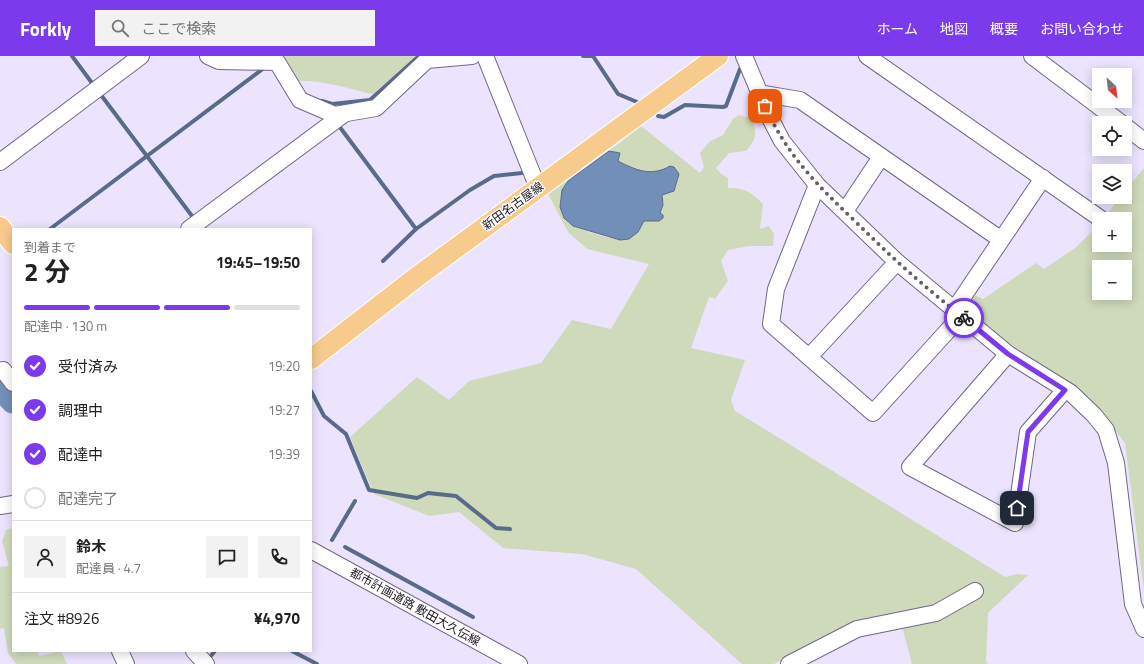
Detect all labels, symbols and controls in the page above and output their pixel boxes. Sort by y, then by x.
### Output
search box [95,10,375,46]
text: Forkly [20,14,71,43]
icon: search [109,17,131,39]
text: ここで検索 [141,17,216,40]
text: ホーム [876,18,918,39]
text: 地図 [940,18,968,39]
text: 概要 [990,18,1018,39]
text: お問い合わせ [1040,18,1124,39]
north arrow [1092,68,1132,108]
map controls [1092,68,1132,300]
pin [748,89,782,123]
icon: bag [754,95,776,117]
button: locate [1092,116,1132,156]
button: layers [1092,164,1132,204]
street label: 新田名古屋線 [478,177,547,234]
button: + [1092,212,1132,252]
text: 到着まで [24,237,76,257]
text: 19:45–19:50 [216,251,300,274]
text: 2 分 [24,252,70,291]
button: − [1092,260,1132,300]
courier [944,298,984,338]
icon: bike [953,307,975,329]
text: 配達中 · 130 m [24,316,107,336]
icon: check [24,355,46,377]
text: 受付済み [58,355,118,378]
text: 19:20 [268,356,300,376]
icon: check [24,399,46,421]
text: 調理中 [58,399,103,422]
text: 19:27 [268,400,300,420]
icon: check [24,443,46,465]
text: 配達中 [58,443,103,466]
text: 19:39 [268,444,300,464]
text: 配達完了 [58,487,118,510]
pin [1000,491,1034,525]
icon: home [1006,497,1028,519]
text: 鈴木 [76,535,106,558]
button: person [24,536,66,578]
button: chat [206,536,248,578]
button: phone [258,536,300,578]
text: 配達員 · 4.7 [76,558,141,578]
street label: 都市計画道路 敷田大久伝線 [347,563,484,650]
text: 注文 #8926 [24,607,99,630]
text: ¥4,970 [254,607,300,630]

